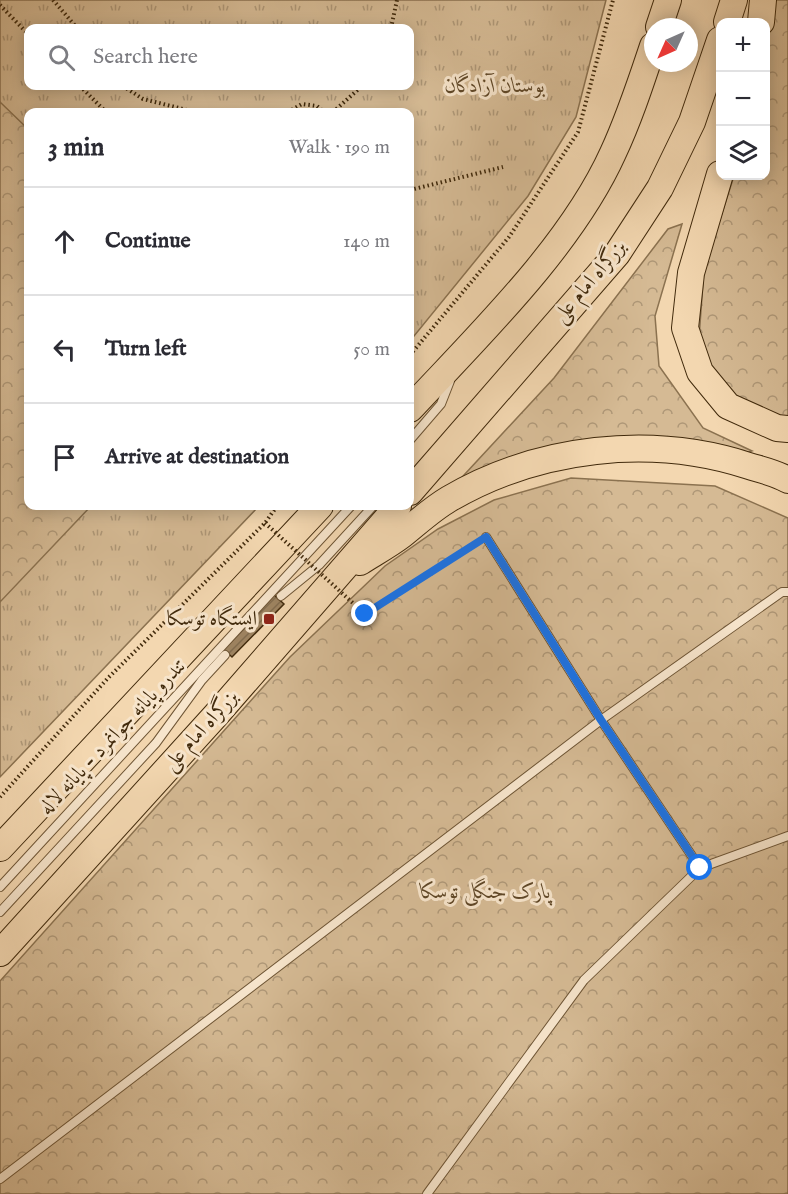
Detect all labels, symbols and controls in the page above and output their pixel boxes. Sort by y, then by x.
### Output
north arrow [644,18,698,72]
map controls [716,18,770,180]
button: + [716,18,770,72]
search box [24,24,414,90]
icon: search [45,41,78,74]
text: Search here [93,43,198,71]
park label: بوستان آزادگان [445,72,545,100]
button: − [716,72,770,126]
button: layers [716,126,770,180]
text: 3 min [48,131,104,164]
text: Walk · 190 m [288,135,390,160]
icon: ahead [48,225,81,258]
text: Continue [105,227,191,255]
text: 140 m [343,229,390,254]
street label: بزرگراه امام علی [546,233,635,331]
icon: left [48,333,81,366]
text: Turn left [105,335,187,363]
text: 50 m [353,337,390,362]
icon: arrive [48,441,81,474]
text: Arrive at destination [105,443,289,471]
route end [351,600,377,626]
place label: ایستگاه توسکا [167,605,257,633]
marker: ایستگاه توسکا [262,612,276,626]
street label: تندرو پایانه جوانمرد - پایانه لاله [33,653,193,821]
street label: بزرگراه امام علی [156,683,247,779]
route start [686,854,712,880]
park label: پارک جنگلی توسکا [418,878,553,907]

